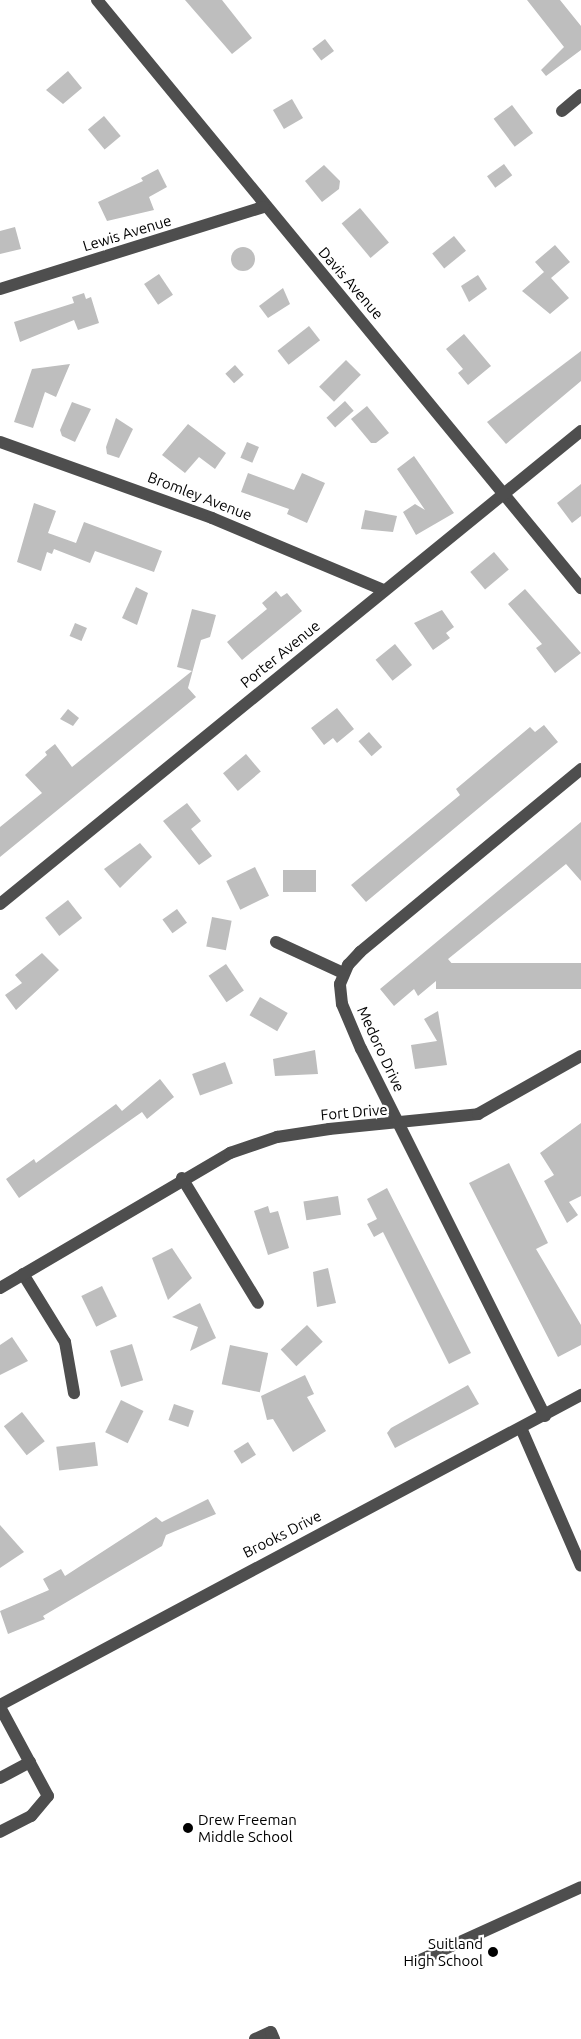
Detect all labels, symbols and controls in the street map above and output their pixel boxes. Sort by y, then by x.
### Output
street label: Lewis Avenue [81,211,173,255]
street label: Davis Avenue [315,243,387,323]
street label: Bromley Avenue [145,468,255,524]
street label: Porter Avenue [237,616,323,692]
street label: Medoro Drive [353,1003,409,1095]
street label: Fort Drive [320,1100,388,1124]
street label: Brooks Drive [240,1507,324,1561]
place label: Drew Freeman Middle School [198,1810,297,1845]
marker: Drew Freeman Middle School [182,1822,194,1834]
place label: Suitland High School [403,1934,483,1969]
marker: Suitland High School [487,1946,499,1958]

